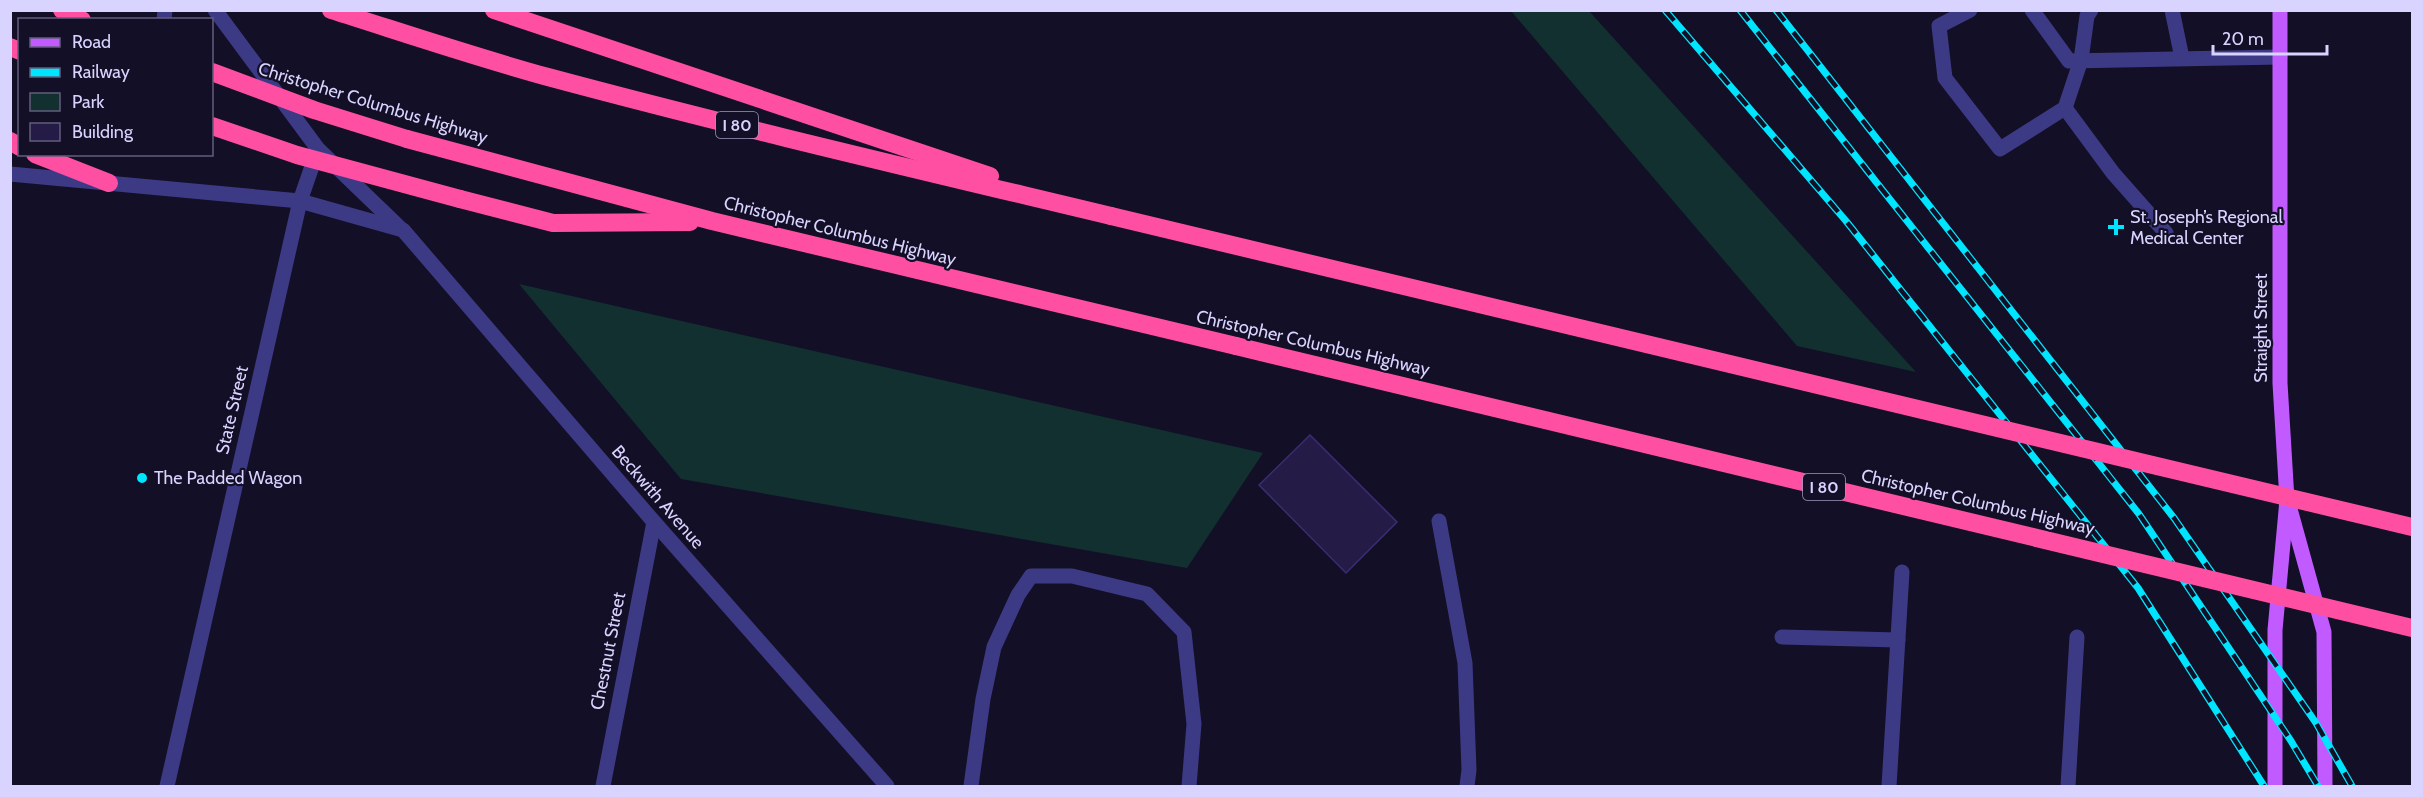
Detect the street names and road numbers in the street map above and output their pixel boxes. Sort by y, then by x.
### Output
street label: Christopher Columbus Highway [256,58,490,148]
road number: I 80 [716,112,758,138]
street label: Christopher Columbus Highway [721,191,959,271]
street label: Straight Street [2250,273,2272,383]
street label: Christopher Columbus Highway [1194,305,1432,381]
street label: State Street [211,364,253,456]
street label: Beckwith Avenue [607,441,709,553]
street label: Christopher Columbus Highway [1859,464,2097,540]
road number: I 80 [1803,474,1845,500]
street label: Chestnut Street [586,590,630,712]

